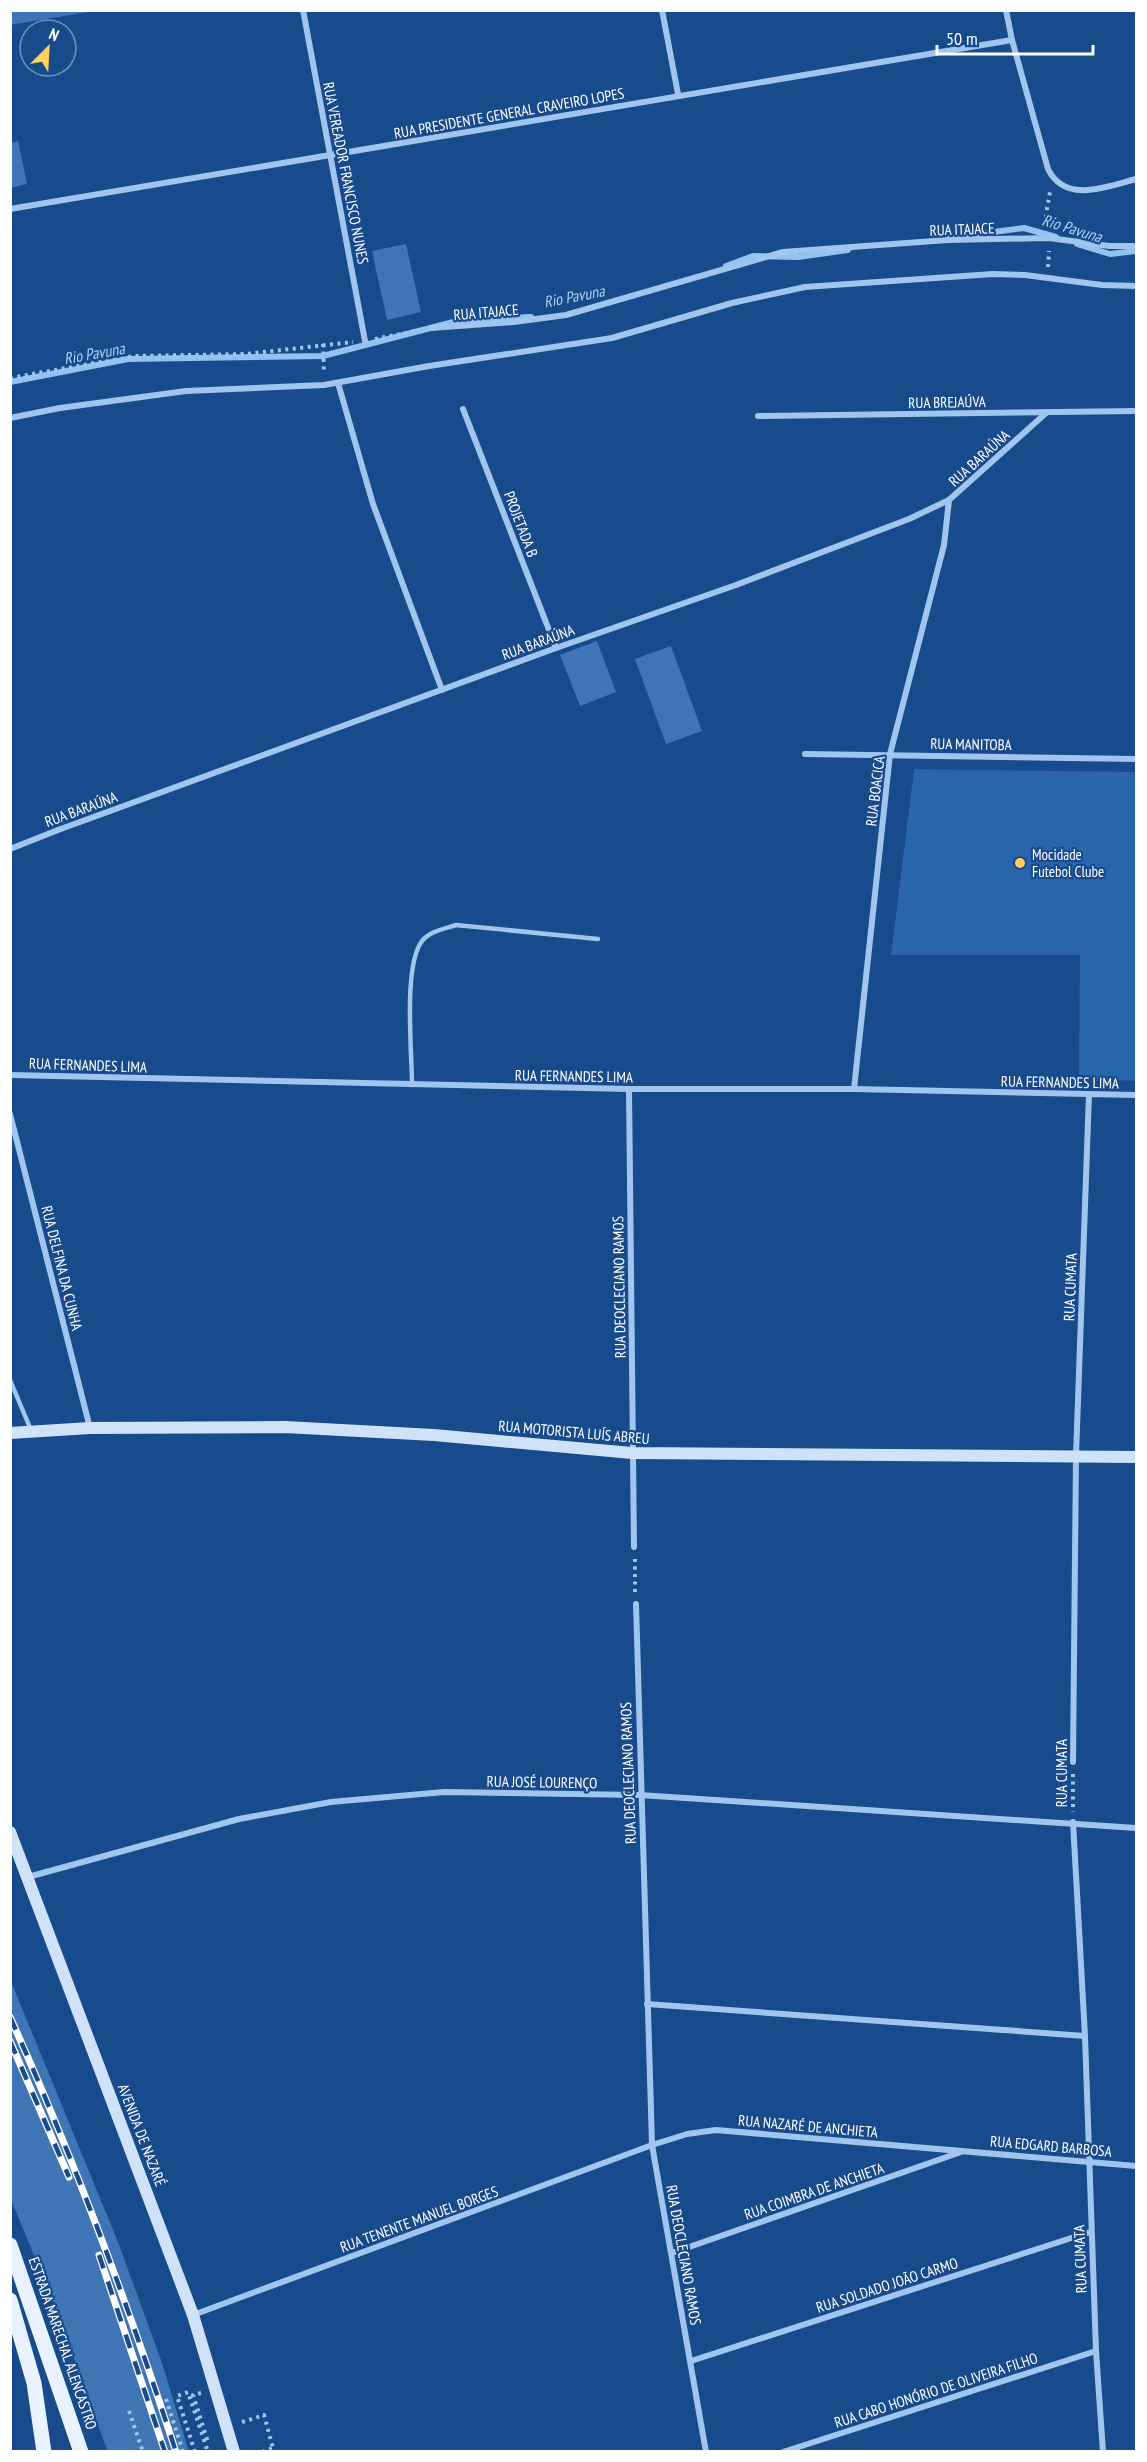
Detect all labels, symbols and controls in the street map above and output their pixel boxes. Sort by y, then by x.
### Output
north arrow [18,18,78,78]
scale bar [937,18,1093,56]
text: N [46,23,62,45]
text: 50 m [946,27,978,50]
street label: RUA VEREADOR FRANCISCO NUNES [319,80,373,266]
street label: RUA PRESIDENTE GENERAL CRAVEIRO LOPES [392,83,626,143]
water label: Rio Pavuna [1040,209,1106,247]
street label: RUA ITAJACE [929,218,995,240]
water label: Rio Pavuna [542,280,608,312]
street label: RUA ITAJACE [453,300,519,324]
water label: Rio Pavuna [62,338,127,368]
street label: RUA BREJAÚVA [908,392,987,412]
street label: RUA BARAÚNA [944,425,1014,490]
street label: PROJETADA B [500,488,542,560]
street label: RUA BARAÚNA [499,620,578,664]
street label: RUA MANITOBA [930,734,1013,754]
street label: RUA BOACICA [861,754,889,827]
street label: RUA BARAÚNA [42,787,121,831]
place label: Mocidade Futebol Clube [1032,845,1104,881]
marker: Mocidade Futebol Clube [1013,856,1027,870]
street label: RUA FERNANDES LIMA [29,1053,148,1077]
street label: RUA FERNANDES LIMA [515,1065,634,1087]
street label: RUA FERNANDES LIMA [1001,1071,1120,1093]
street label: RUA DELFINA DA CUNHA [37,1204,87,1333]
street label: RUA DEOCLECIANO RAMOS [608,1216,630,1358]
street label: RUA CUMATA [1059,1252,1081,1321]
street label: RUA MOTORISTA LUÍS ABREU [498,1416,650,1448]
street label: RUA DEOCLECIANO RAMOS [616,1702,640,1844]
street label: RUA CUMATA [1052,1738,1071,1807]
street label: RUA JOSÉ LOURENÇO [487,1772,597,1792]
street label: AVENIDA DE NAZARÉ [114,2081,170,2189]
street label: RUA NAZARÉ DE ANCHIETA [737,2110,880,2142]
street label: RUA EDGARD BARBOSA [989,2131,1114,2161]
street label: RUA COIMBRA DE ANCHIETA [742,2158,887,2224]
street label: RUA TENENTE MANUEL BORGES [337,2182,501,2256]
street label: RUA DEOCLECIANO RAMOS [662,2183,706,2327]
street label: RUA CUMATA [1069,2224,1091,2293]
street label: RUA SOLDADO JOÃO CARMO [814,2253,960,2317]
street label: ESTRADA MARECHAL ALENCASTRO [25,2254,101,2432]
street label: RUA CABO HONÓRIO DE OLIVEIRA FILHO [832,2348,1040,2432]

